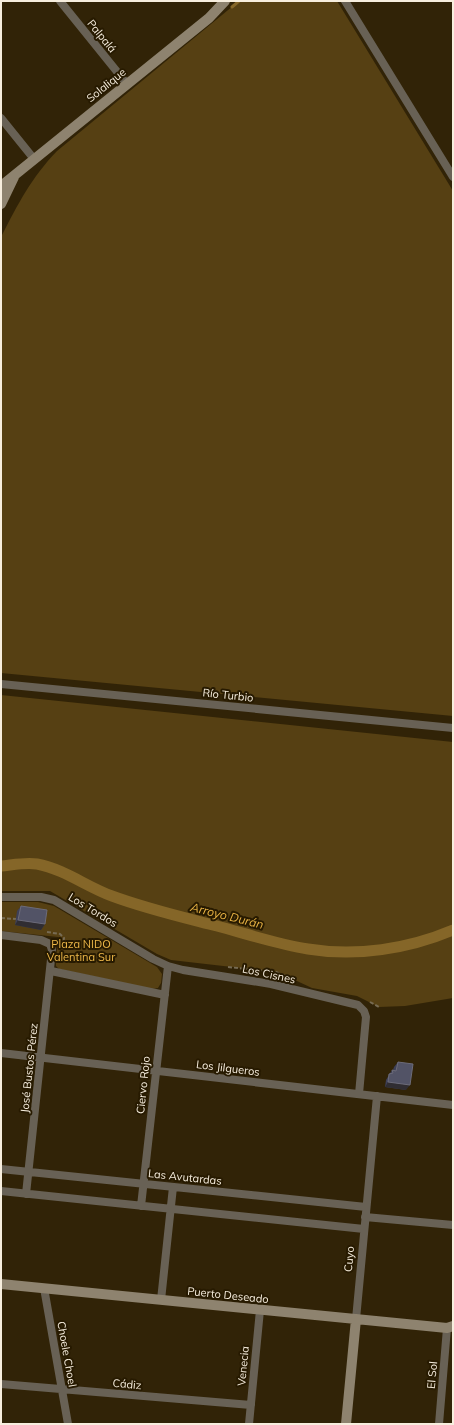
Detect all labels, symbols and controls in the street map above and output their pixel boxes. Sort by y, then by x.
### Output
street label: Palpalá [84,17,120,55]
street label: Solalique [84,65,128,105]
street label: Río Turbio [202,685,254,705]
street label: Los Tordos [66,890,120,930]
water label: Arroyo Durán [188,899,265,932]
park label: Plaza NIDO Valentina Sur [47,937,115,964]
street label: Los Cisnes [241,962,297,986]
street label: José Bustos Pérez [17,1022,41,1114]
street label: Ciervo Rojo [133,1055,153,1115]
street label: Los Jilgueros [195,1057,261,1079]
street label: Las Avutardas [148,1166,222,1188]
street label: Cuyo [341,1246,357,1272]
street label: Puerto Deseado [187,1284,269,1306]
street label: Choele Choel [54,1320,80,1388]
street label: Venecia [234,1345,252,1387]
street label: El Sol [424,1361,440,1389]
street label: Cádiz [112,1376,142,1392]

